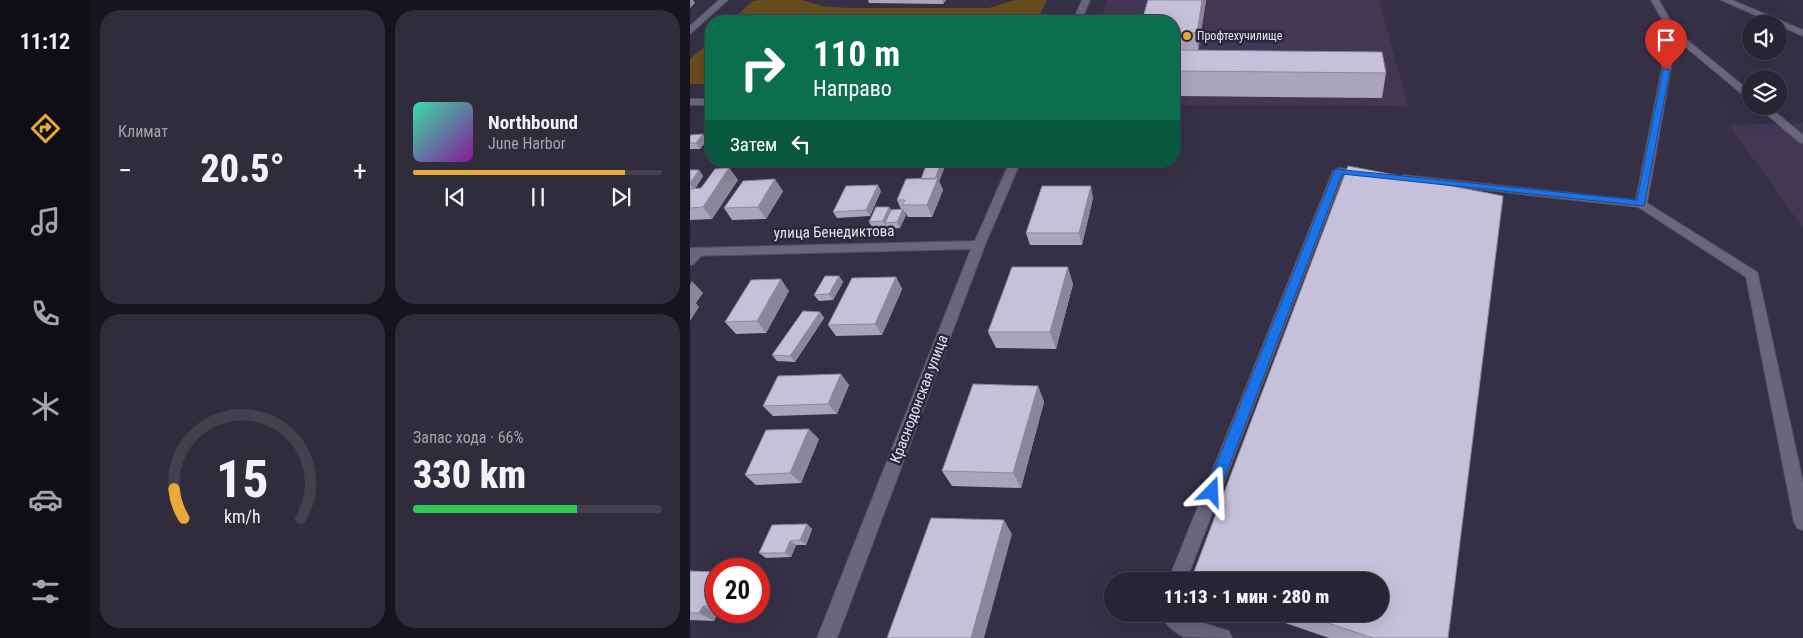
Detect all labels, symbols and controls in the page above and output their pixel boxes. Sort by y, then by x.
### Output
map controls [1742,15,1787,115]
button: sound [1742,15,1787,60]
pin [1645,19,1687,70]
icon: arrive [1652,26,1680,54]
text: 11:12 [20,29,70,54]
place label: Профтехучилище [1197,29,1283,43]
marker: Профтехучилище [1181,30,1193,42]
text: 110 m [813,34,900,75]
icon: right [730,35,795,100]
button: layers [1742,70,1787,115]
text: Направо [813,76,892,101]
icon: directions [28,111,63,146]
text: Northbound [488,111,578,134]
text: Климат [118,122,168,141]
icon: left [787,130,815,158]
text: Затем [730,133,777,156]
text: June Harbor [488,134,566,153]
text: 20.5° [200,147,285,191]
text: − [118,154,132,187]
text: + [353,154,367,187]
icon: previous [441,183,469,211]
icon: pause [524,183,552,211]
icon: next [607,183,635,211]
icon: music [28,204,63,239]
street label: улица Бенедиктова [773,222,895,242]
icon: phone [28,296,63,331]
street label: Краснодонская улица [886,332,952,466]
icon: climate [28,389,63,424]
text: Запас хода · 66% [413,428,524,447]
text: 15 [216,449,269,510]
text: 330 km [413,453,526,497]
position arrow [1185,465,1237,517]
icon: car [28,482,63,517]
text: km/h [224,506,261,527]
speed limit sign: 20 [705,558,770,623]
icon: filters [28,574,63,609]
text: 11:13 · 1 мин · 280 m [1164,585,1329,608]

